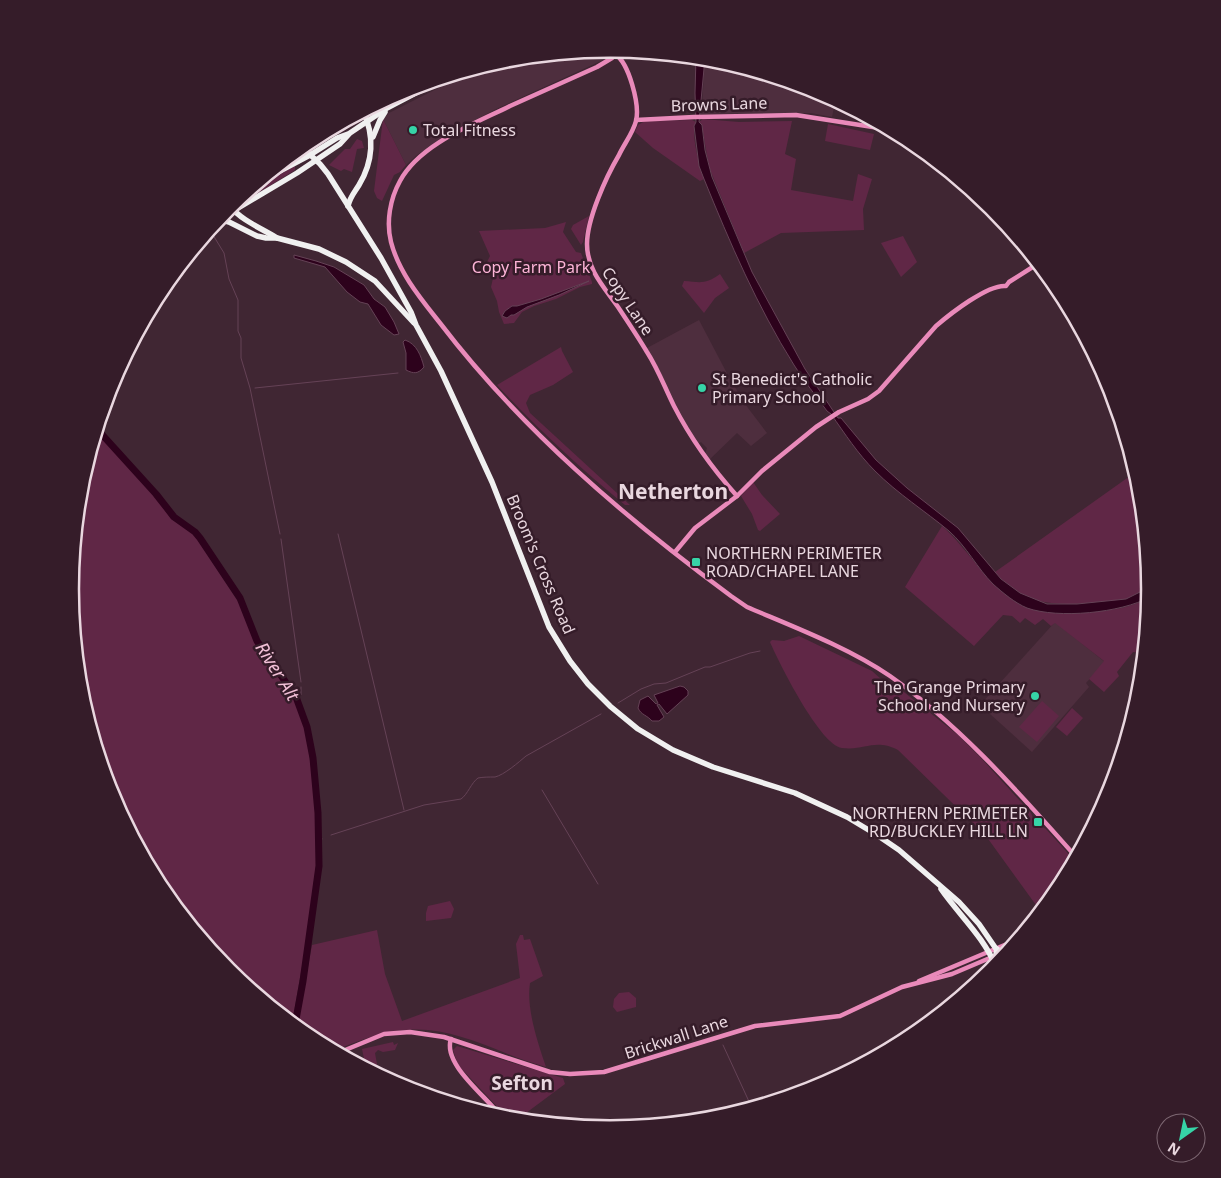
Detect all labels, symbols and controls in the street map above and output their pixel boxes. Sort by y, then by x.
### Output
street label: Browns Lane [670,91,768,117]
place label: Total Fitness [423,119,516,141]
marker: Total Fitness [407,124,419,136]
park label: Copy Farm Park [472,256,591,278]
street label: Copy Lane [597,263,659,339]
place label: St Benedict's Catholic Primary School [712,368,872,408]
marker: St Benedict's Catholic Primary School [696,382,708,394]
district label: Netherton [618,477,728,505]
street label: Broom's Cross Road [502,491,580,637]
place label: NORTHERN PERIMETER ROAD/CHAPEL LANE [706,542,882,582]
marker: NORTHERN PERIMETER ROAD/CHAPEL LANE [690,556,702,568]
water label: River Alt [251,637,306,706]
place label: The Grange Primary School and Nursery [874,676,1026,716]
marker: The Grange Primary School and Nursery [1029,690,1041,702]
place label: NORTHERN PERIMETER RD/BUCKLEY HILL LN [852,802,1028,842]
marker: NORTHERN PERIMETER RD/BUCKLEY HILL LN [1032,816,1044,828]
street label: Brickwall Lane [621,1010,731,1064]
district label: Sefton [491,1070,553,1096]
north arrow [1156,1113,1206,1163]
text: N [1164,1138,1184,1160]

